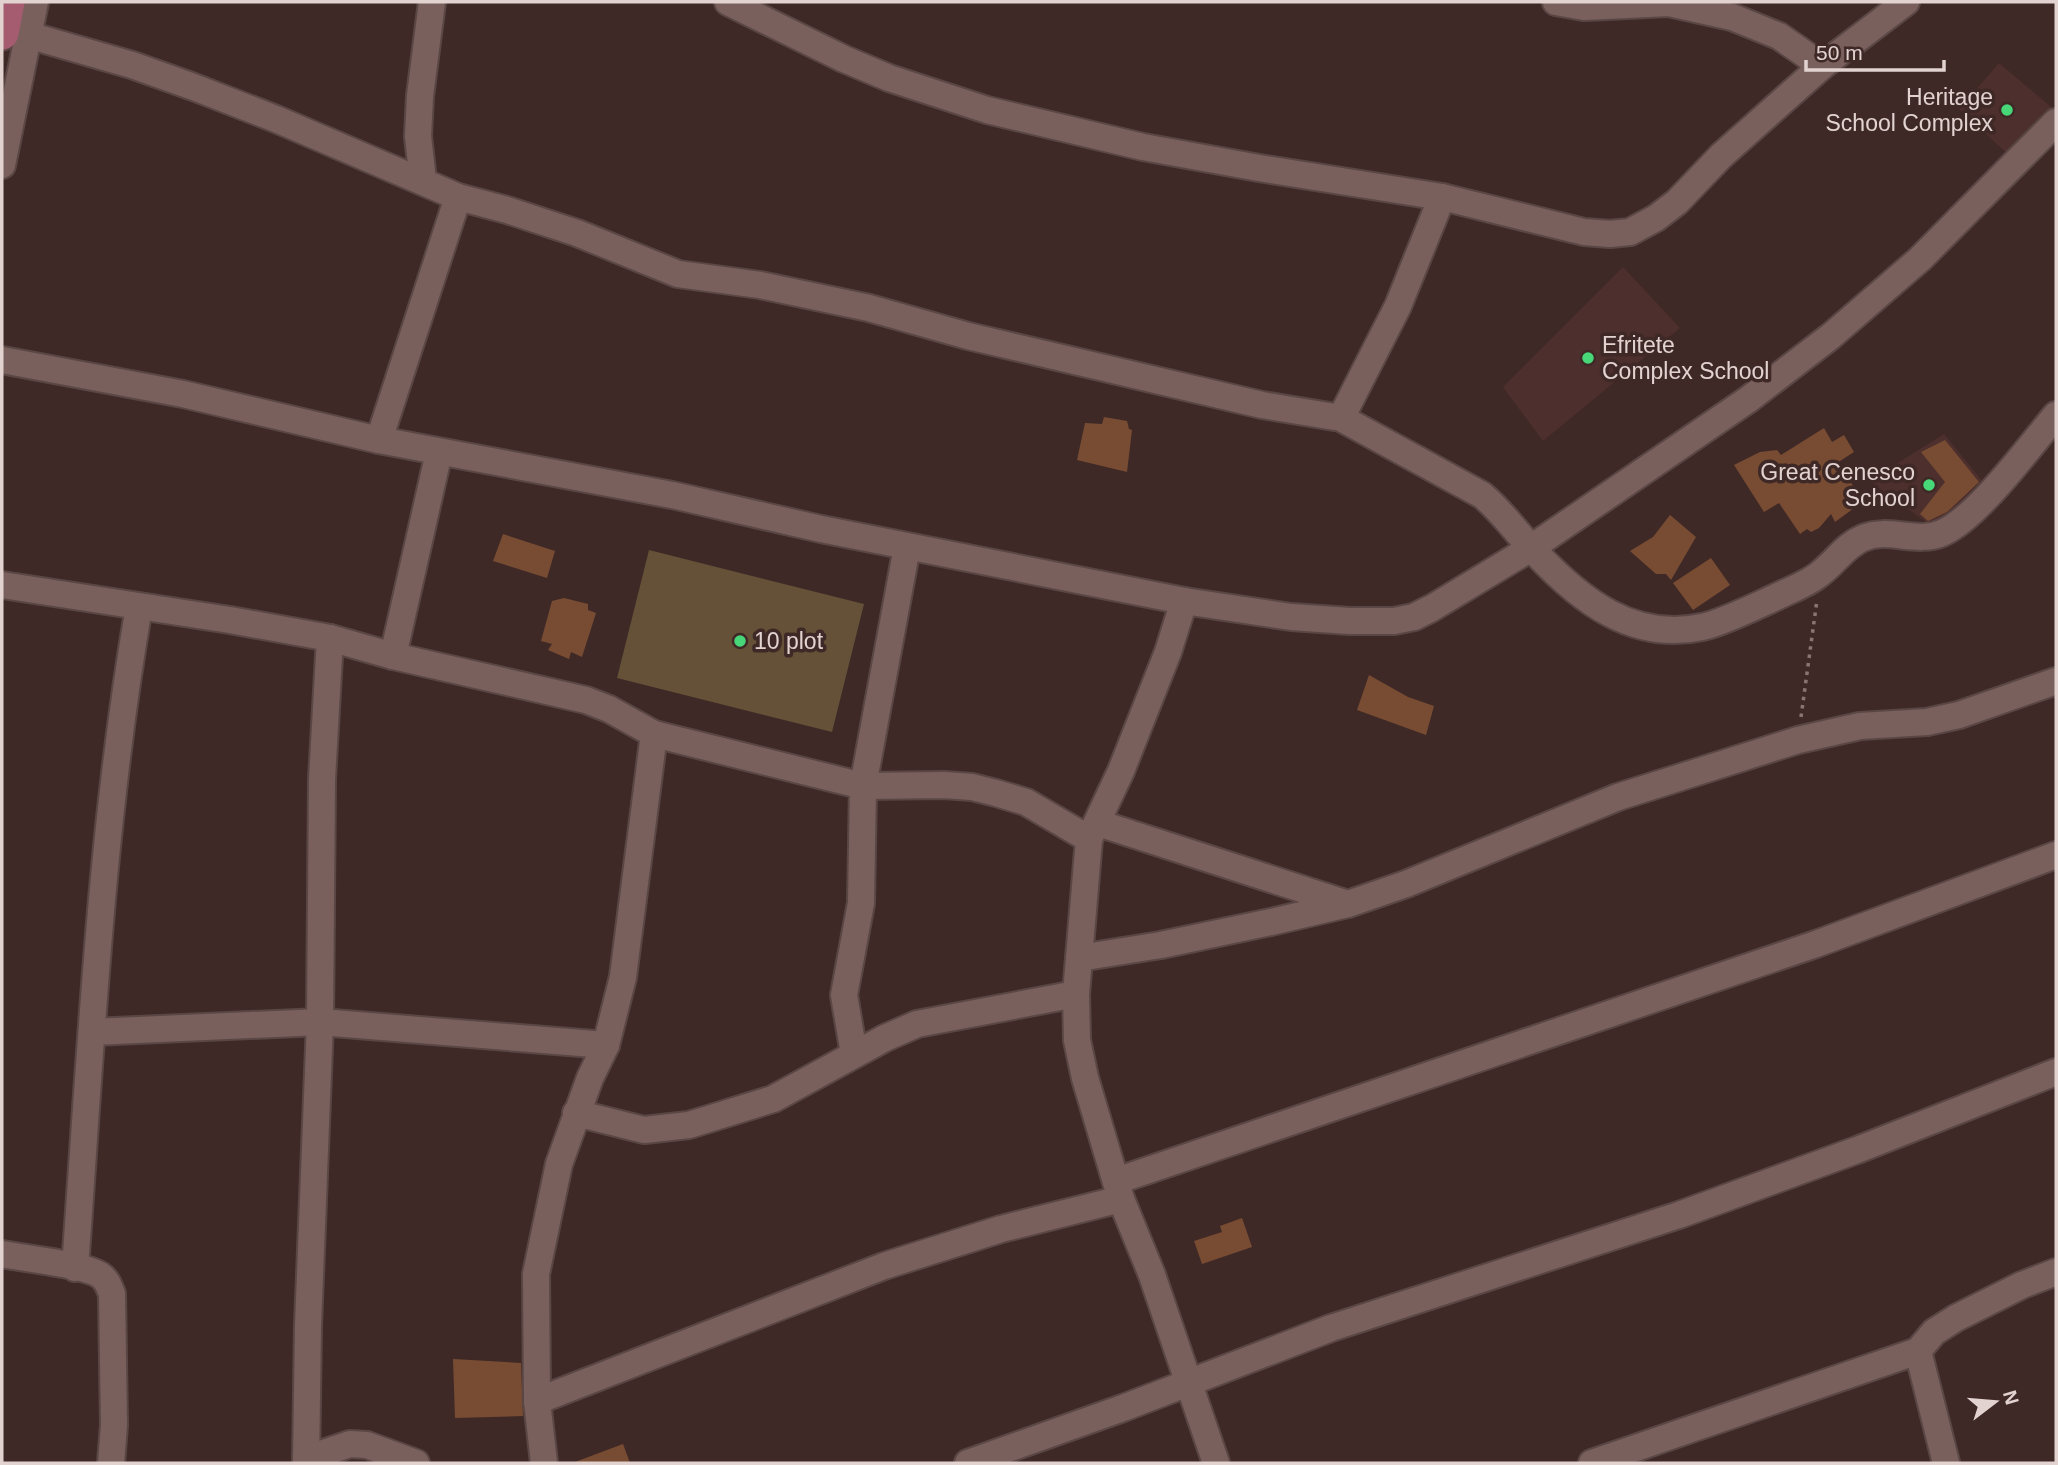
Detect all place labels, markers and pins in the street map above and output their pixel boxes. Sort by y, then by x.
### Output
place label: Heritage School Complex [1826,84,1994,136]
marker: Heritage School Complex [1999,102,2015,118]
place label: Efritete Complex School [1602,332,1769,384]
marker: Efritete Complex School [1580,350,1596,366]
place label: Great Cenesco School [1760,459,1915,511]
marker: Great Cenesco School [1921,477,1937,493]
place label: 10 plot [754,628,824,654]
marker: 10 plot [732,633,748,649]

